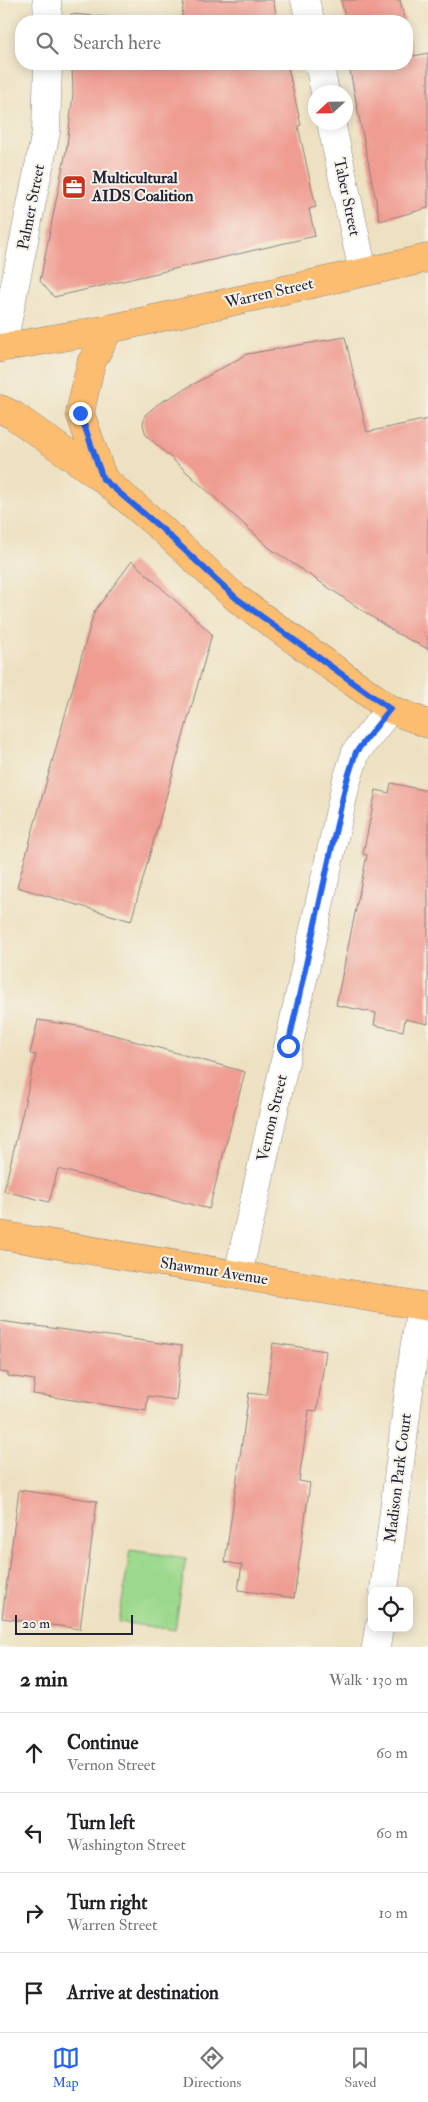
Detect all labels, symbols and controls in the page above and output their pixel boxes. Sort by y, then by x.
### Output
search box [15,15,413,70]
icon: search [33,29,61,57]
text: Search here [73,31,161,55]
north arrow [308,85,353,130]
street label: Taber Street [329,156,365,238]
street label: Palmer Street [13,163,49,251]
place label: Multicultural AIDS Coalition [91,168,194,206]
office icon: Multicultural AIDS Coalition [61,174,87,200]
street label: Warren Street [222,273,315,313]
route end [69,402,92,425]
route start [277,1035,300,1058]
street label: Vernon Street [252,1073,292,1163]
street label: Shawmut Avenue [159,1253,270,1289]
street label: Madison Park Court [380,1412,416,1544]
map controls [368,1587,413,1632]
button: locate [368,1587,413,1632]
scale bar [15,1612,132,1635]
text: 20 m [22,1615,50,1632]
text: 2 min [20,1666,68,1693]
text: Walk · 130 m [329,1670,408,1690]
text: Continue [67,1731,138,1755]
icon: ahead [20,1739,48,1767]
text: 60 m [376,1743,408,1763]
text: Vernon Street [67,1755,156,1775]
text: Turn left [67,1811,135,1835]
icon: left [20,1819,48,1847]
text: 60 m [376,1823,408,1843]
text: Washington Street [67,1835,186,1855]
text: Turn right [67,1891,147,1915]
icon: right [20,1899,48,1927]
text: 10 m [378,1903,408,1923]
text: Warren Street [67,1915,157,1935]
icon: arrive [20,1979,48,2007]
text: Arrive at destination [67,1981,219,2005]
tab: Map [52,2044,80,2091]
tab: Directions [183,2044,241,2091]
tab: Saved [344,2044,376,2091]

